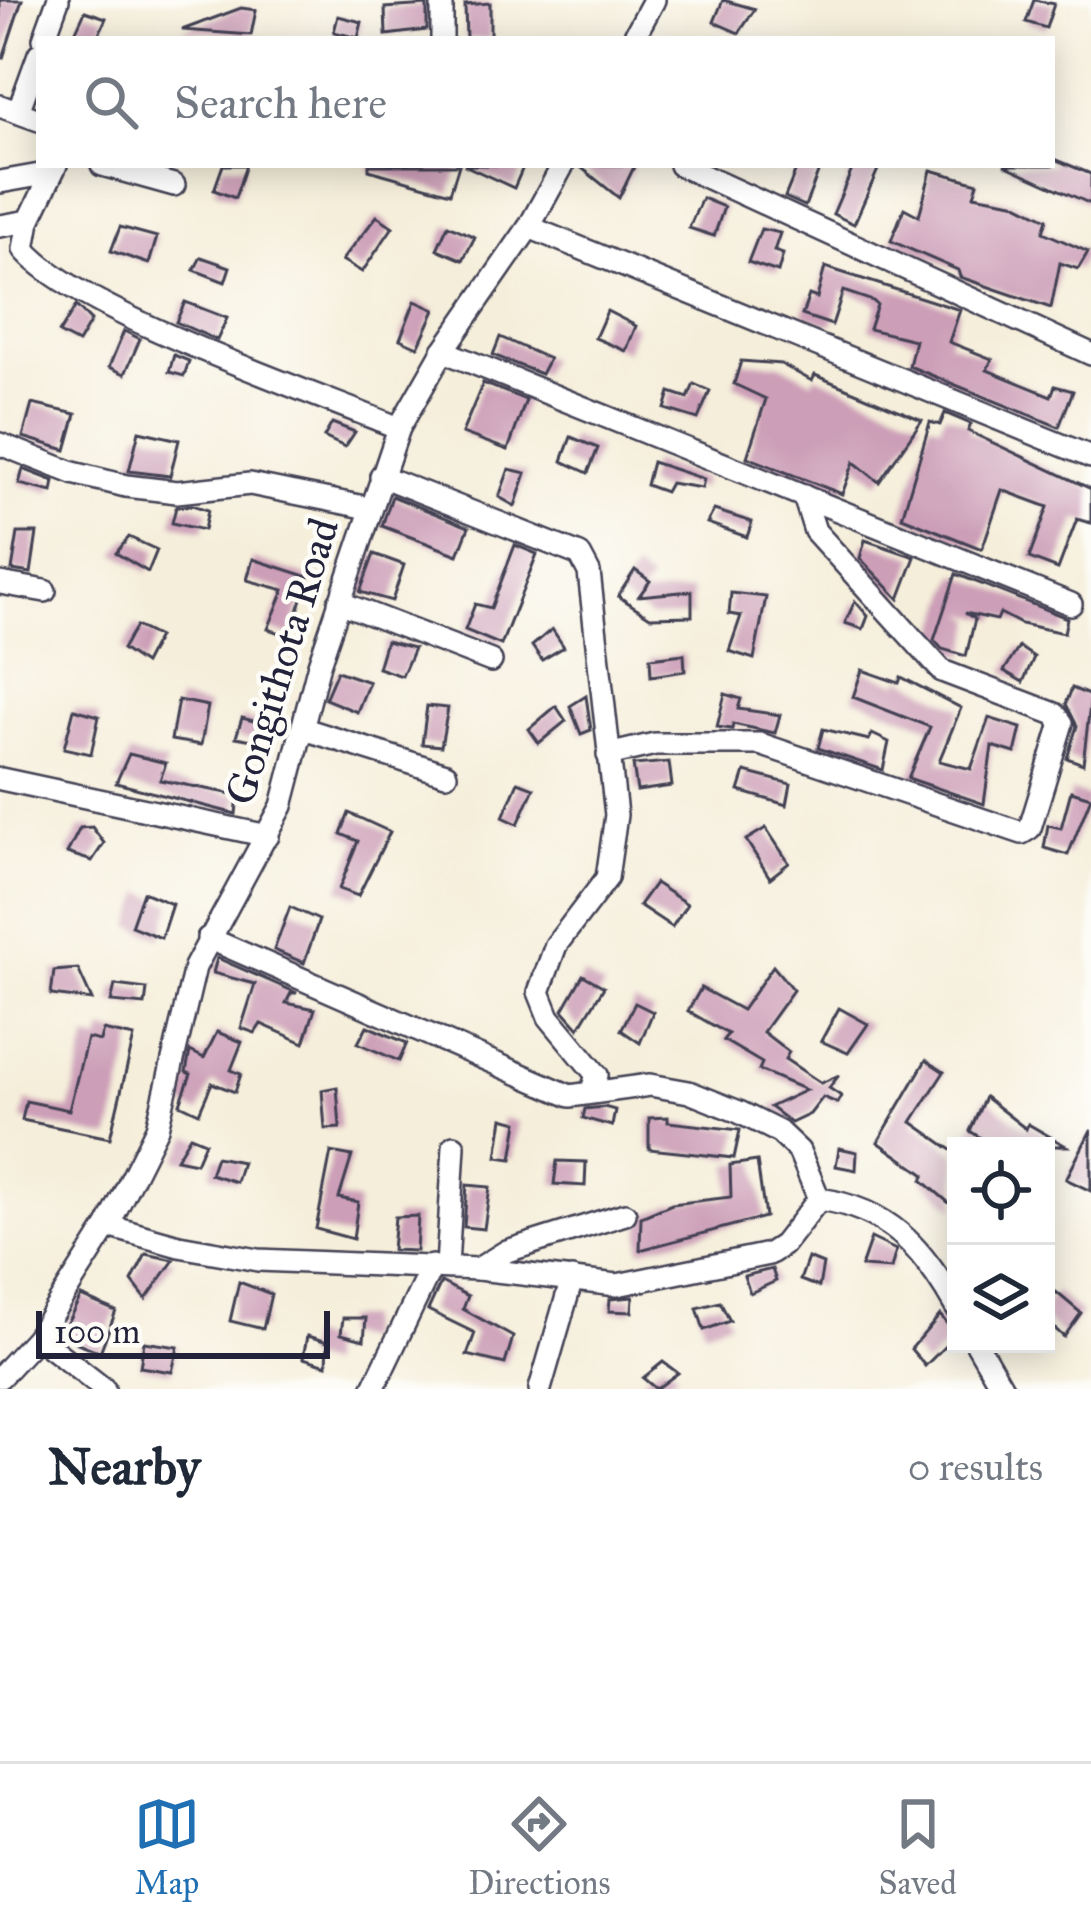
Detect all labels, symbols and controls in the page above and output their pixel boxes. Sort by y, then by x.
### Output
search box [36,36,1055,168]
icon: search [78,69,144,135]
text: Search here [174,75,387,130]
street label: Gongithota Road [214,512,350,811]
map controls [947,1137,1055,1353]
button: locate [947,1137,1055,1245]
button: layers [947,1245,1055,1353]
scale bar [36,1305,330,1358]
text: 100 m [54,1312,140,1352]
text: Nearby [48,1436,200,1498]
text: 0 results [908,1443,1043,1491]
tab: Map [134,1791,200,1903]
tab: Directions [468,1791,610,1903]
tab: Saved [879,1791,957,1903]

